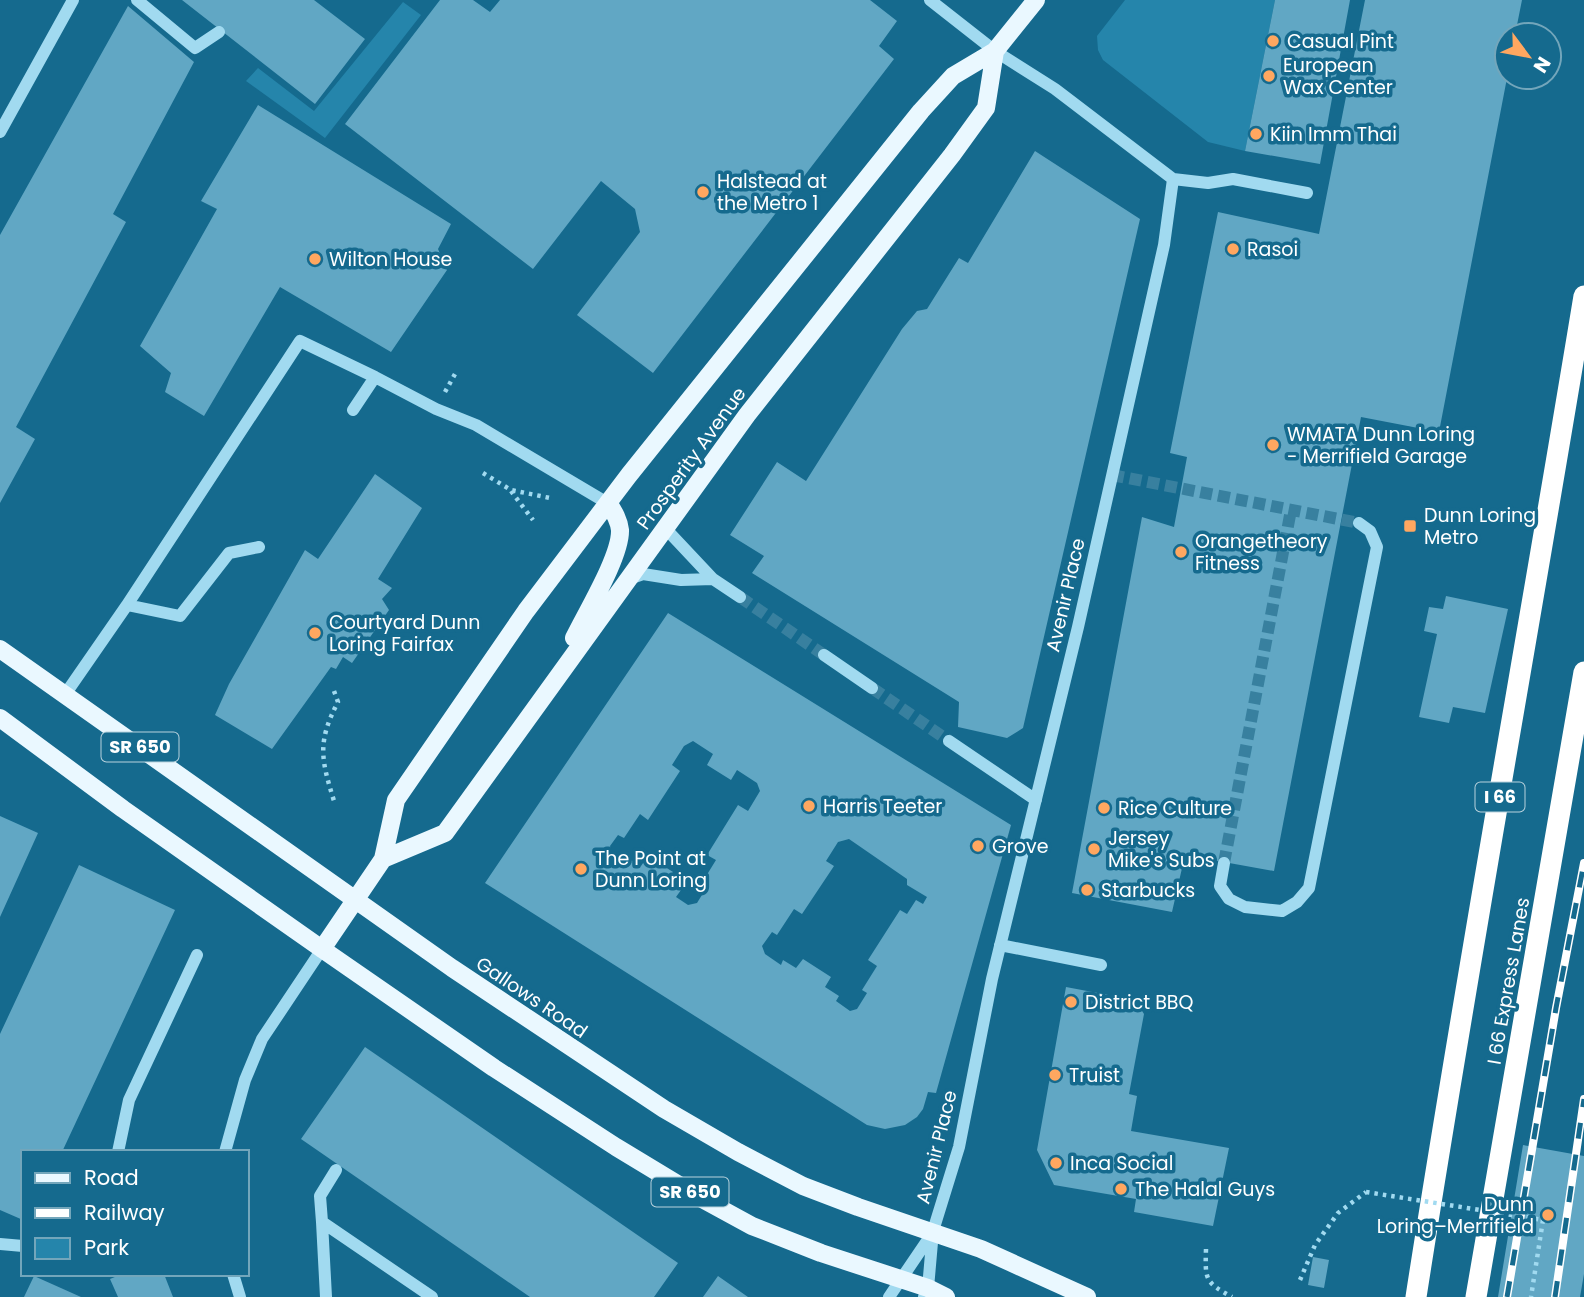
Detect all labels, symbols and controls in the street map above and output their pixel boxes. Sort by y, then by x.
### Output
north arrow [1493,21,1563,91]
place label: Casual Pint [1287,28,1394,55]
marker: Casual Pint [1265,33,1281,49]
place label: European Wax Center [1283,52,1393,101]
text: N [1527,52,1557,78]
marker: European Wax Center [1261,68,1277,84]
place label: Kiin Imm Thai [1270,121,1397,148]
marker: Kiin Imm Thai [1248,126,1264,142]
place label: Halstead at the Metro 1 [717,168,827,217]
marker: Halstead at the Metro 1 [695,184,711,200]
place label: Rasoi [1247,236,1298,263]
marker: Rasoi [1225,241,1241,257]
place label: Wilton House [329,246,452,273]
marker: Wilton House [307,251,323,267]
street label: Prosperity Avenue [630,381,752,535]
place label: WMATA Dunn Loring - Merrifield Garage [1287,421,1475,470]
marker: WMATA Dunn Loring - Merrifield Garage [1265,437,1281,453]
place label: Dunn Loring Metro [1424,502,1536,551]
marker: Dunn Loring Metro [1402,518,1418,534]
place label: Orangetheory Fitness [1195,528,1328,577]
street label: Avenir Place [1039,536,1092,655]
marker: Orangetheory Fitness [1173,544,1189,560]
place label: Courtyard Dunn Loring Fairfax [329,609,480,658]
marker: Courtyard Dunn Loring Fairfax [307,625,323,641]
road number: SR 650 [102,732,178,762]
road number: I 66 [1476,782,1524,812]
place label: Harris Teeter [823,793,942,820]
place label: Rice Culture [1118,795,1232,822]
marker: Harris Teeter [801,798,817,814]
marker: Rice Culture [1096,800,1112,816]
place label: Jersey Mike's Subs [1108,825,1215,874]
place label: Grove [992,833,1048,860]
marker: Grove [970,838,986,854]
marker: Jersey Mike's Subs [1086,841,1102,857]
place label: The Point at Dunn Loring [595,845,707,894]
marker: The Point at Dunn Loring [573,861,589,877]
place label: Starbucks [1101,877,1195,904]
marker: Starbucks [1079,882,1095,898]
street label: I 66 Express Lanes [1480,895,1536,1067]
street label: Gallows Road [471,950,593,1045]
place label: District BBQ [1085,989,1194,1016]
marker: District BBQ [1063,994,1079,1010]
place label: Truist [1069,1062,1120,1089]
marker: Truist [1047,1067,1063,1083]
street label: Avenir Place [909,1088,964,1207]
legend [21,1150,248,1276]
place label: Inca Social [1070,1150,1173,1177]
marker: Inca Social [1048,1155,1064,1171]
text: Road [84,1163,139,1192]
place label: The Halal Guys [1135,1176,1275,1203]
road number: SR 650 [652,1177,728,1206]
marker: The Halal Guys [1113,1181,1129,1197]
place label: Dunn Loring–Merrifield [1377,1191,1534,1240]
text: Railway [84,1198,165,1227]
marker: Dunn Loring–Merrifield [1540,1207,1556,1223]
text: Park [84,1233,129,1262]

